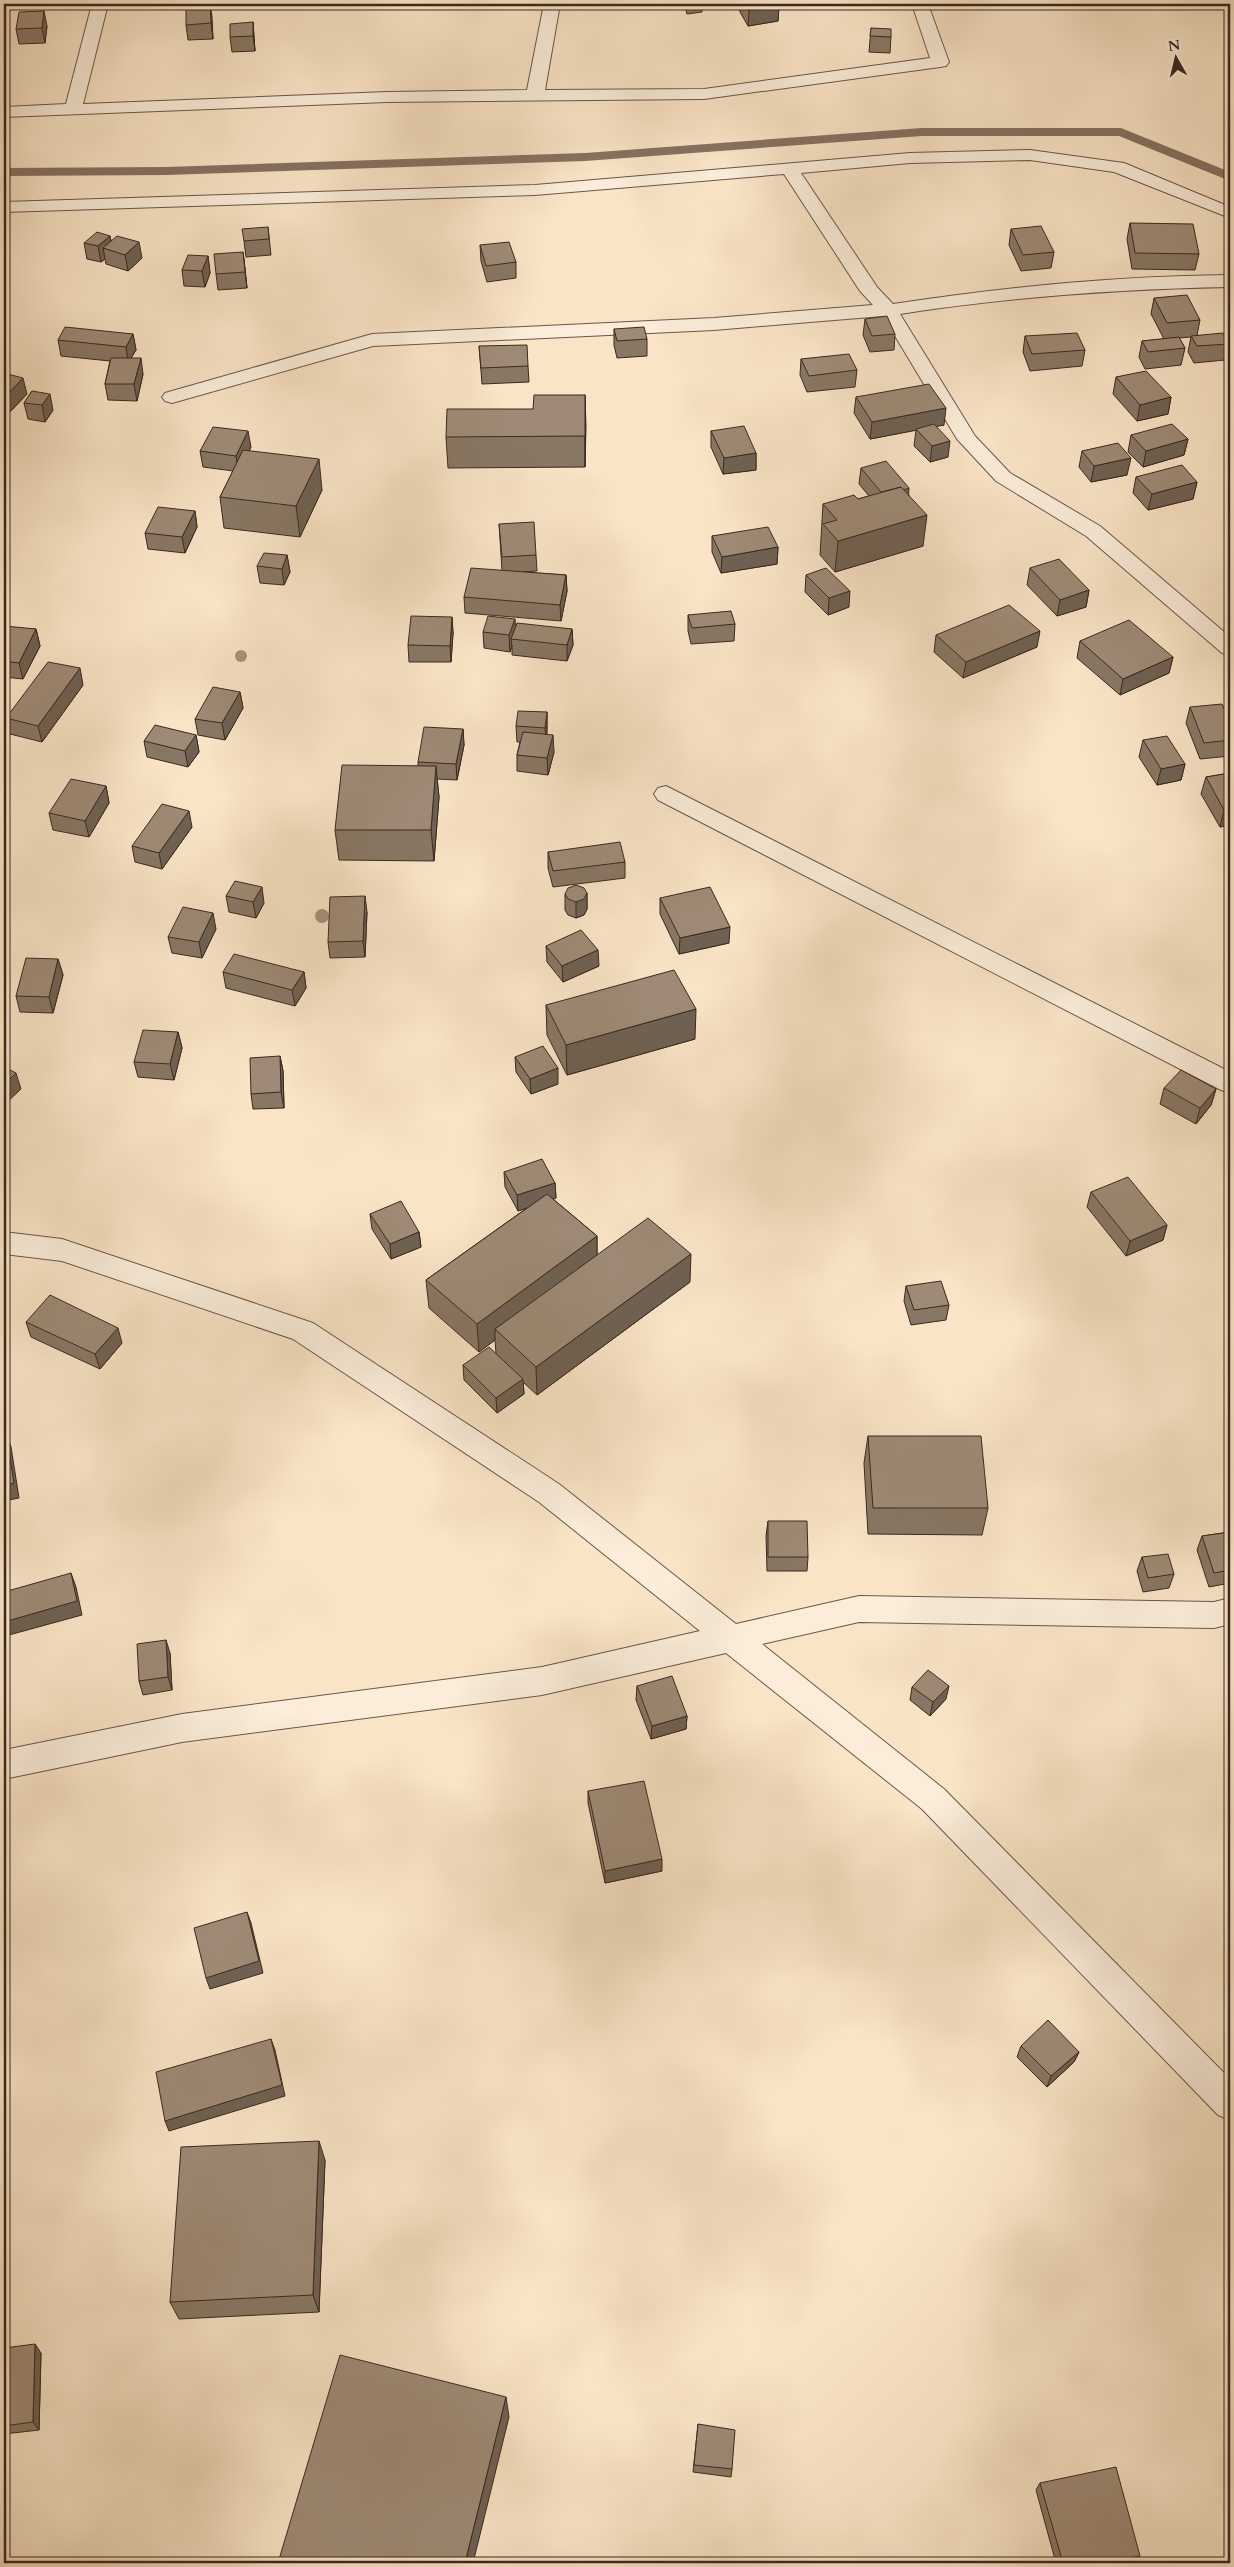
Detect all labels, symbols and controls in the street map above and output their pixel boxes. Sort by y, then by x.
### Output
north arrow [1152,32,1202,82]
text: N [1167,35,1182,56]

